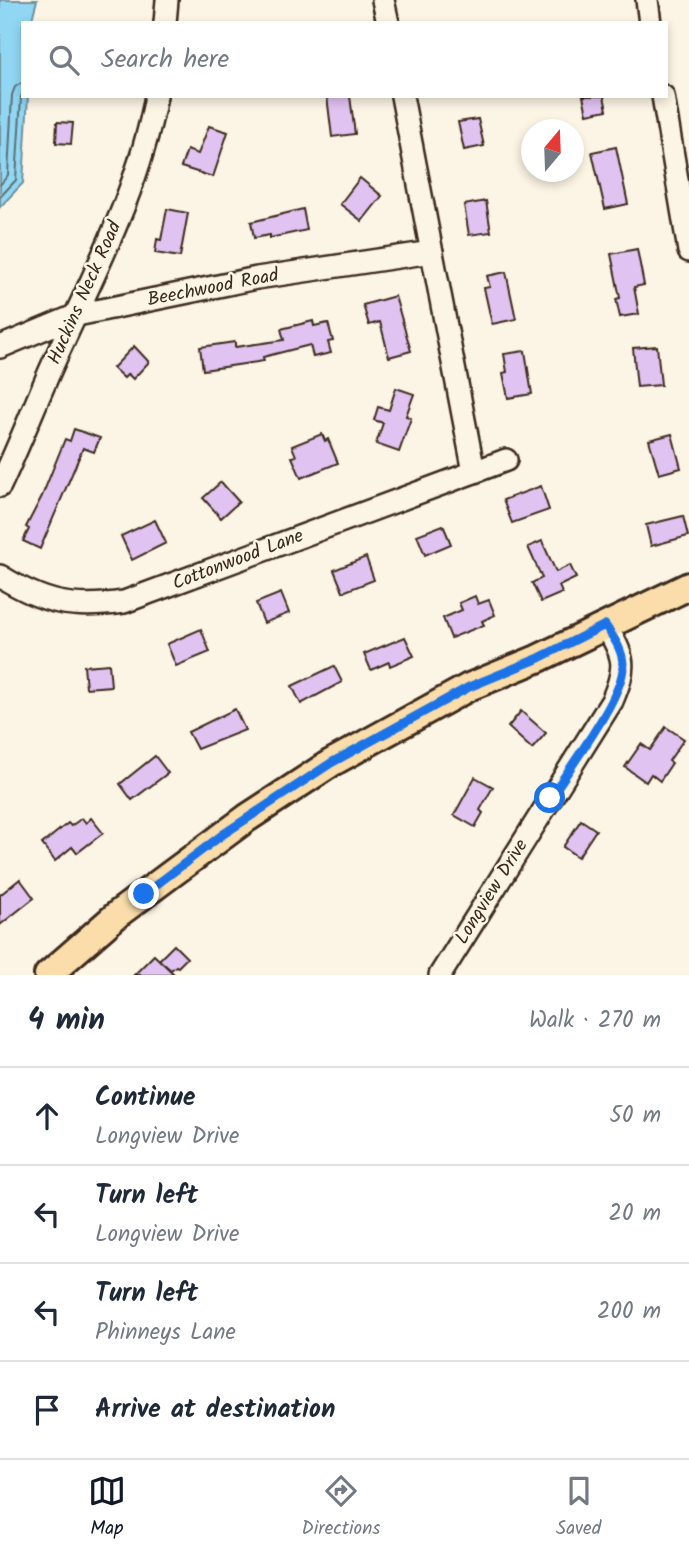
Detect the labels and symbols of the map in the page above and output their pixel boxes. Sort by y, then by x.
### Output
north arrow [521,119,584,182]
street label: Huckins Neck Road [40,216,130,369]
street label: Beechwood Road [145,260,282,315]
street label: Cottonwood Lane [168,521,308,599]
route start [534,782,565,813]
street label: Longview Drive [448,833,537,951]
route end [128,878,159,909]

